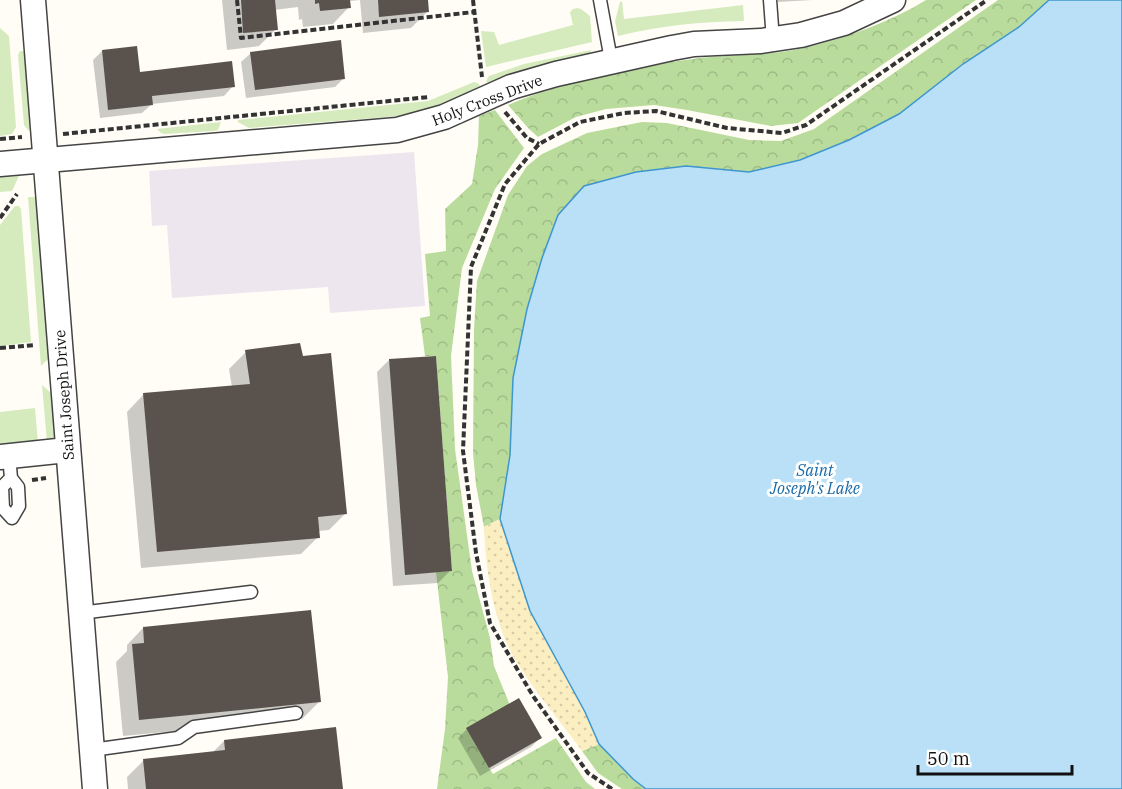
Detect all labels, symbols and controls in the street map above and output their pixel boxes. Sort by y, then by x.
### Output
street label: Holy Cross Drive [429,70,545,130]
street label: Saint Joseph Drive [50,329,78,461]
water label: Saint Joseph's Lake [769,460,860,498]
scale bar [918,738,1072,776]
text: 50 m [927,747,970,770]

